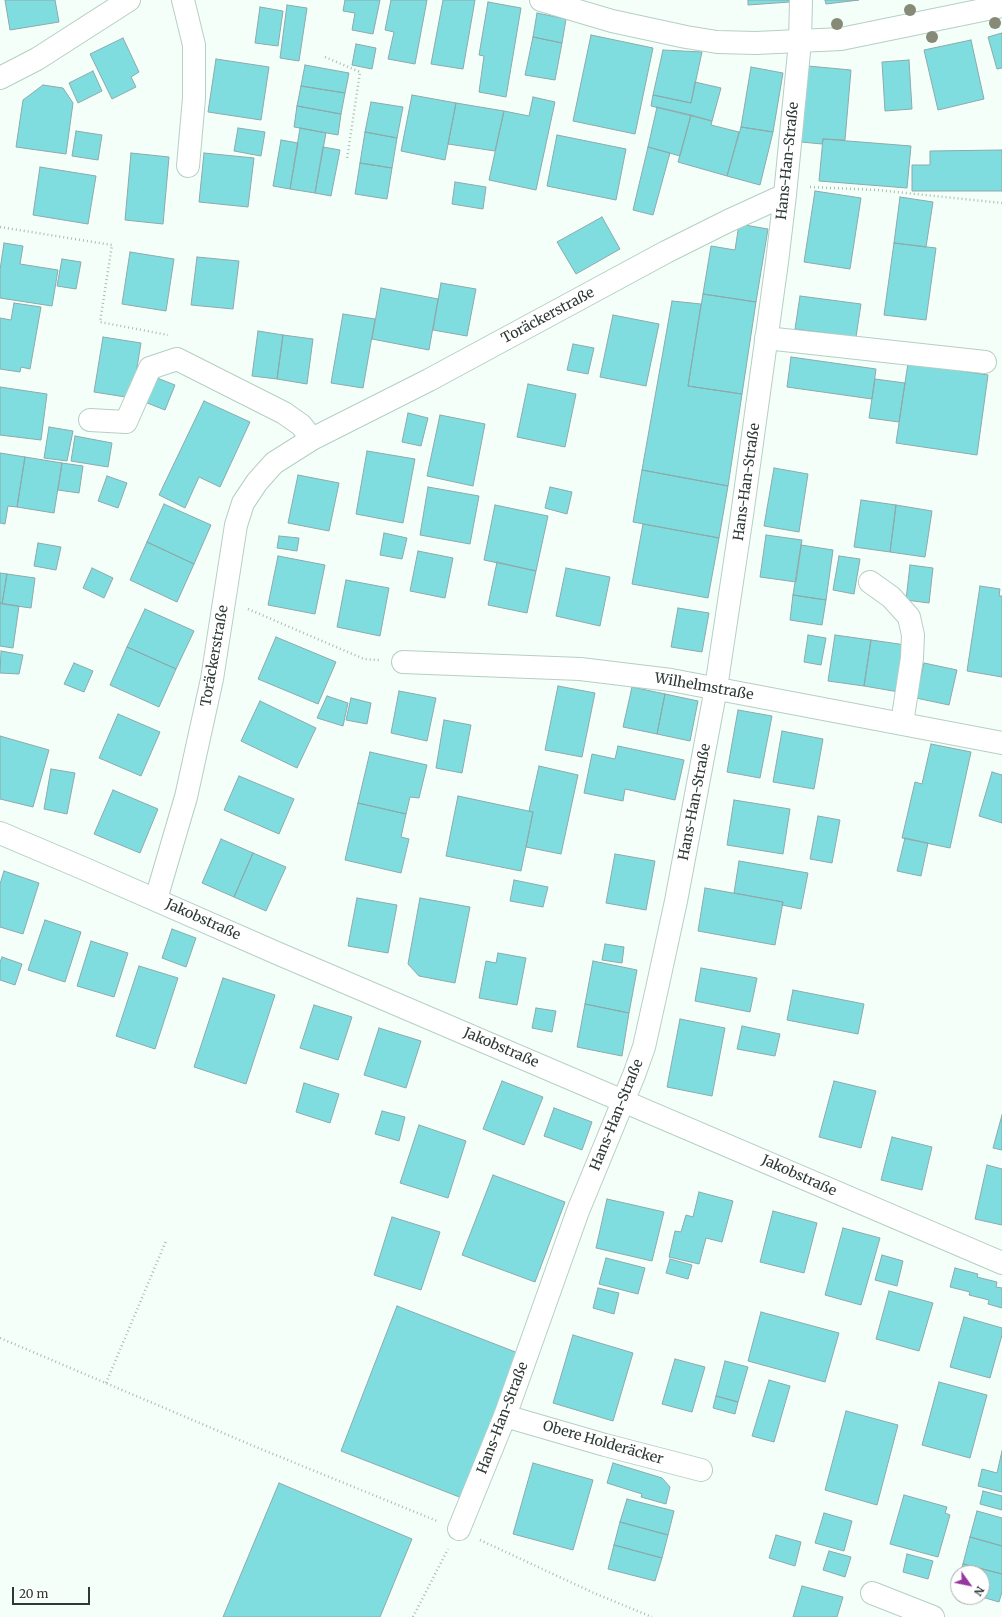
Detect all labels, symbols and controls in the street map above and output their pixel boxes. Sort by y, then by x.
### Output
street label: Hans-Han-Straße [773,101,803,221]
street label: Toräckerstraße [499,284,597,348]
street label: Hans-Han-Straße [730,422,764,542]
street label: Toräckerstraße [198,604,232,708]
street label: Wilhelmstraße [653,670,755,704]
street label: Hans-Han-Straße [675,742,715,862]
street label: Jakobstraße [163,896,243,944]
street label: Jakobstraße [461,1025,541,1071]
street label: Hans-Han-Straße [587,1057,647,1173]
street label: Jakobstraße [759,1152,839,1200]
street label: Hans-Han-Straße [474,1360,532,1476]
street label: Obere Holderäcker [541,1418,665,1468]
north arrow [950,1565,990,1605]
scale bar [14,1579,92,1605]
text: N [971,1584,987,1598]
text: 20 m [19,1586,48,1601]

